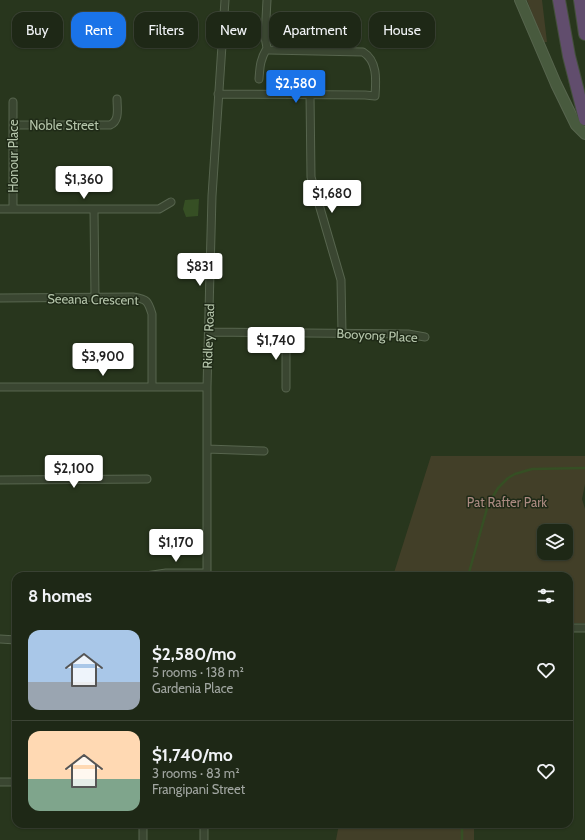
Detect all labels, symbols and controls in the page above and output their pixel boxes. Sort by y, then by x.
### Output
chip: Buy [12,12,63,48]
chip: Rent [71,12,126,48]
chip: Filters [134,12,198,48]
chip: New [206,12,261,48]
chip: Apartment [269,12,361,48]
chip: House [369,12,435,48]
pin: $2,580 [263,70,329,104]
text: $2,580 [275,75,317,91]
street label: Noble Street [29,117,99,133]
street label: Honour Place [5,119,21,193]
pin: $1,360 [51,166,117,200]
text: $1,360 [65,171,103,187]
pin: $1,680 [299,180,365,214]
text: $1,680 [312,185,352,201]
pin: $831 [176,253,224,287]
text: $831 [186,258,214,274]
street label: Seeana Crescent [47,290,139,308]
street label: Ridley Road [199,303,217,369]
street label: Booyong Place [336,325,418,345]
pin: $1,740 [243,327,309,361]
text: $1,740 [257,332,295,348]
pin: $3,900 [70,343,136,377]
text: $3,900 [81,348,125,364]
pin: $2,100 [41,455,107,489]
text: $2,100 [54,460,94,476]
park label: Pat Rafter Park [467,494,547,510]
map controls [537,524,573,560]
button: layers [537,524,573,560]
pin: $1,170 [143,529,209,563]
text: $1,170 [158,534,194,550]
icon: filters [535,585,557,607]
text: 8 homes [28,586,92,606]
text: $2,580/mo [152,644,236,664]
icon: home [60,646,108,694]
icon: heart [535,659,557,681]
text: 5 rooms · 138 m² [152,664,244,680]
text: Gardenia Place [152,680,233,696]
text: $1,740/mo [152,745,233,765]
icon: home [60,747,108,795]
icon: heart [535,760,557,782]
text: 3 rooms · 83 m² [152,765,239,781]
text: Frangipani Street [152,781,245,797]

